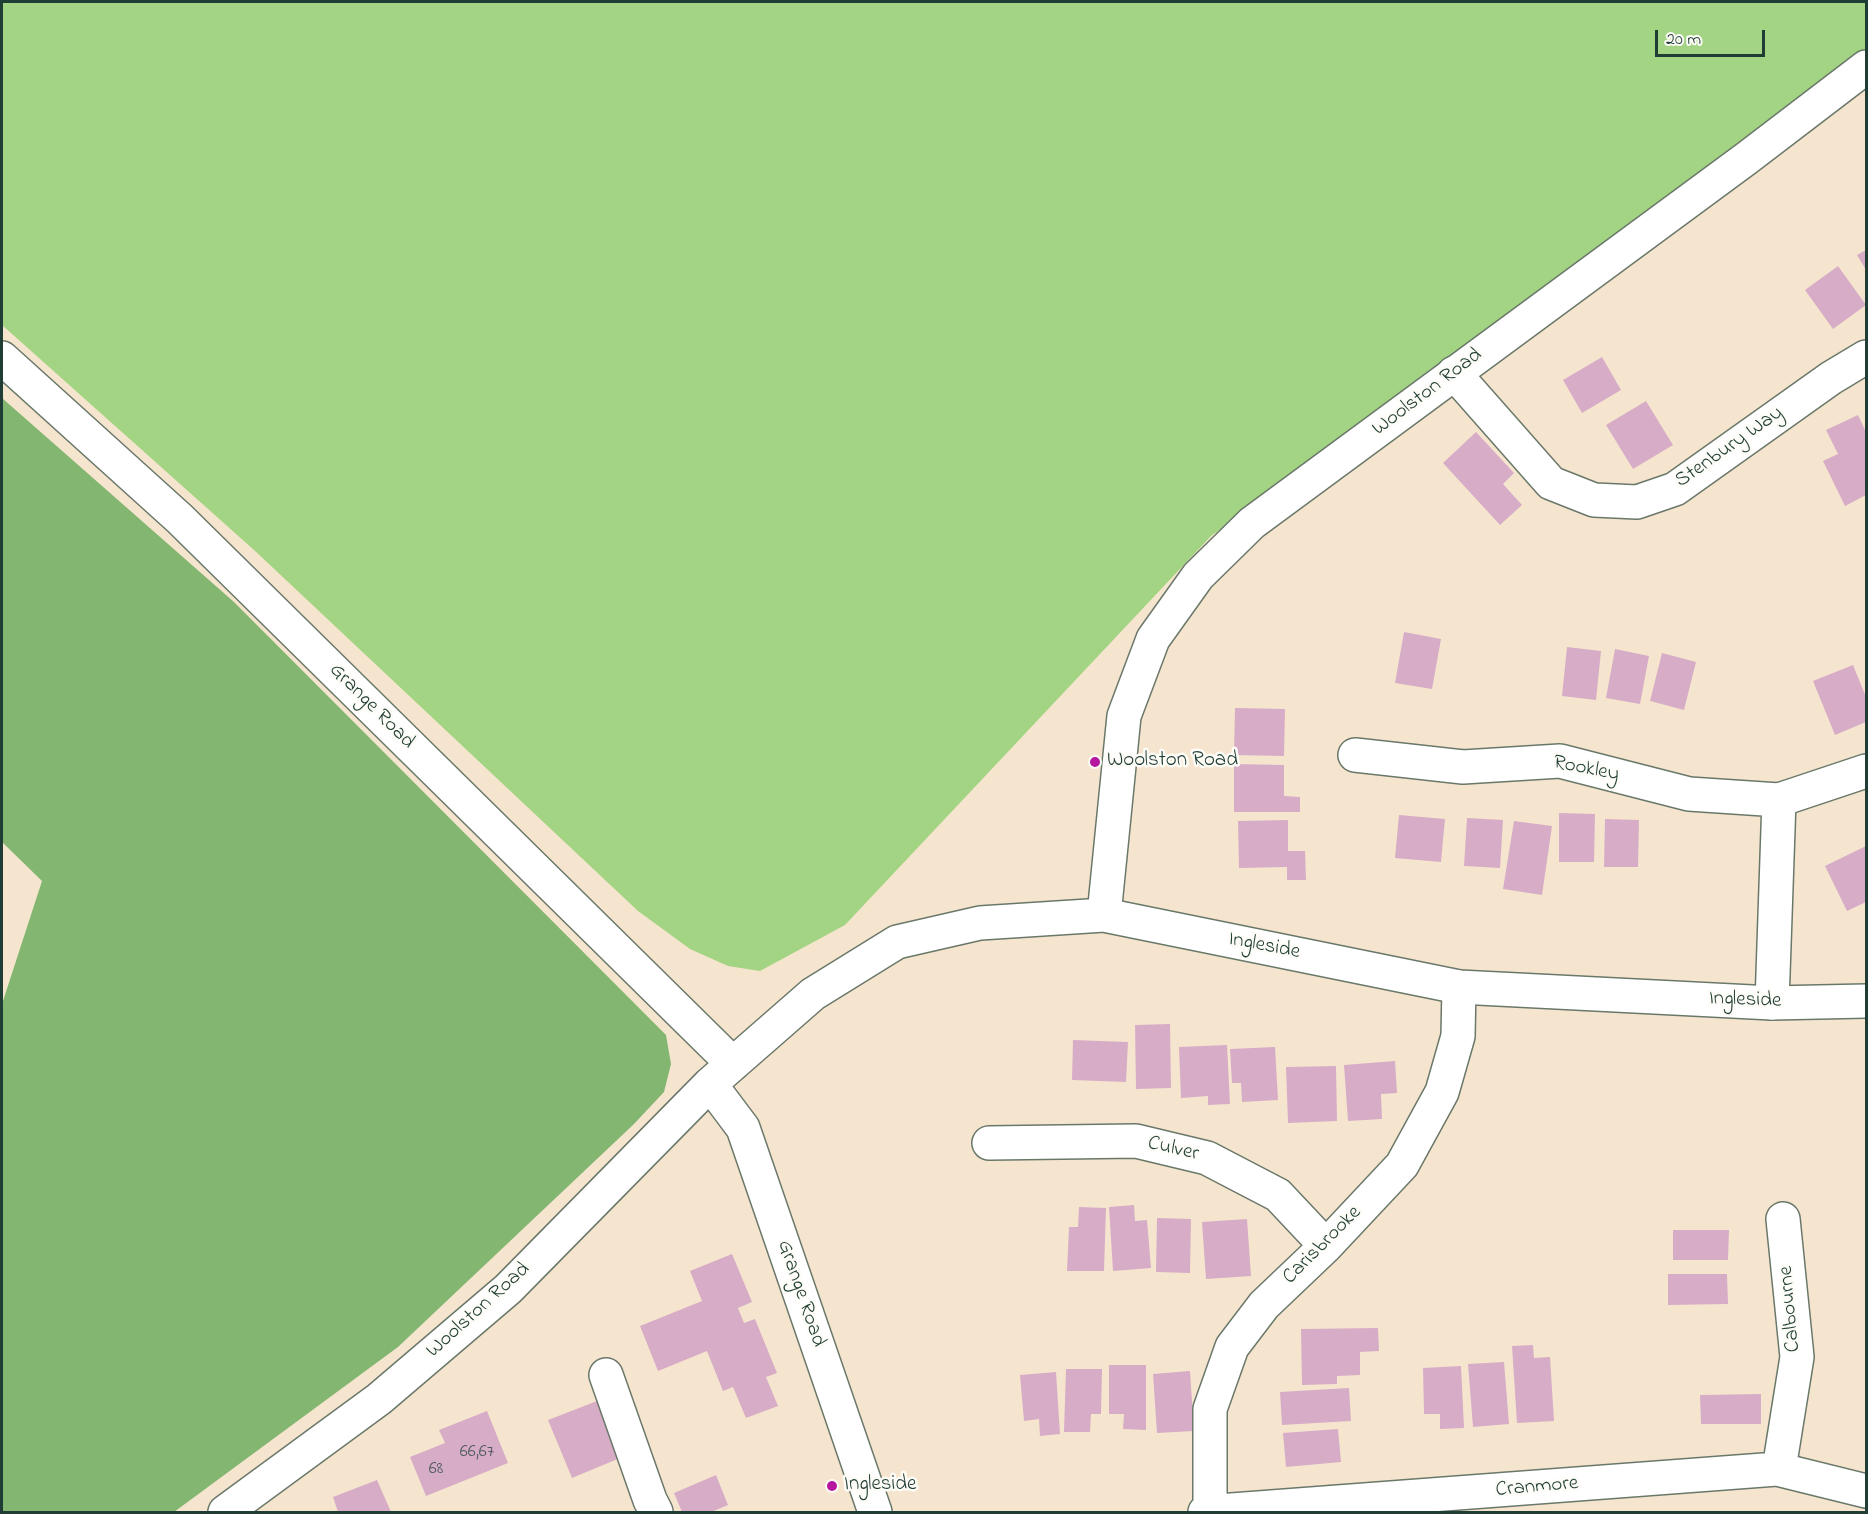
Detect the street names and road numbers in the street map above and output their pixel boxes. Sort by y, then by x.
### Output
street label: Woolston Road [1368,344,1488,442]
street label: Stenbury Way [1671,402,1789,494]
street label: Grange Road [323,659,419,755]
street label: Rookley [1551,751,1621,789]
street label: Ingleside [1226,928,1302,966]
street label: Ingleside [1708,987,1782,1015]
street label: Culver [1145,1132,1201,1168]
street label: Carisbrooke [1278,1201,1368,1291]
street label: Grange Road [770,1237,830,1351]
street label: Woolston Road [422,1258,536,1364]
street label: Calbourne [1775,1265,1807,1353]
street label: Cranmore [1495,1472,1579,1504]

